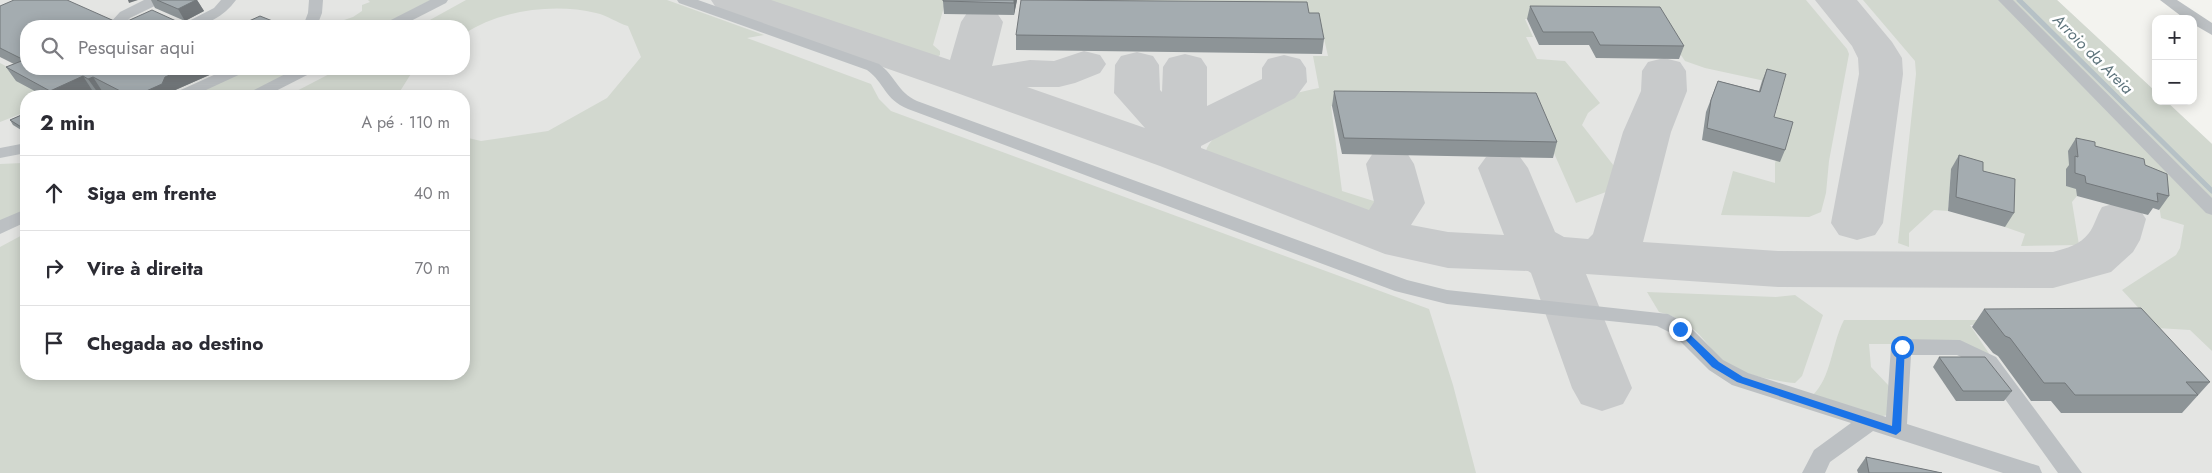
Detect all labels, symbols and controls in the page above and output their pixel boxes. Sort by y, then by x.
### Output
water label: Arroio da Areia [2047,8,2138,99]
map controls [2152,15,2197,105]
button: + [2152,15,2197,60]
search box [20,20,470,75]
icon: search [38,34,66,62]
text: Pesquisar aqui [78,34,195,61]
button: − [2152,60,2197,105]
text: 2 min [40,108,95,138]
text: A pé · 110 m [362,111,450,134]
icon: ahead [40,179,68,207]
text: Siga em frente [87,180,217,207]
text: 40 m [414,182,450,205]
icon: right [40,254,68,282]
text: Vire à direita [87,255,203,282]
text: 70 m [415,257,450,280]
route end [1669,318,1692,341]
icon: arrive [40,329,68,357]
text: Chegada ao destino [87,330,263,357]
route start [1891,336,1914,359]

